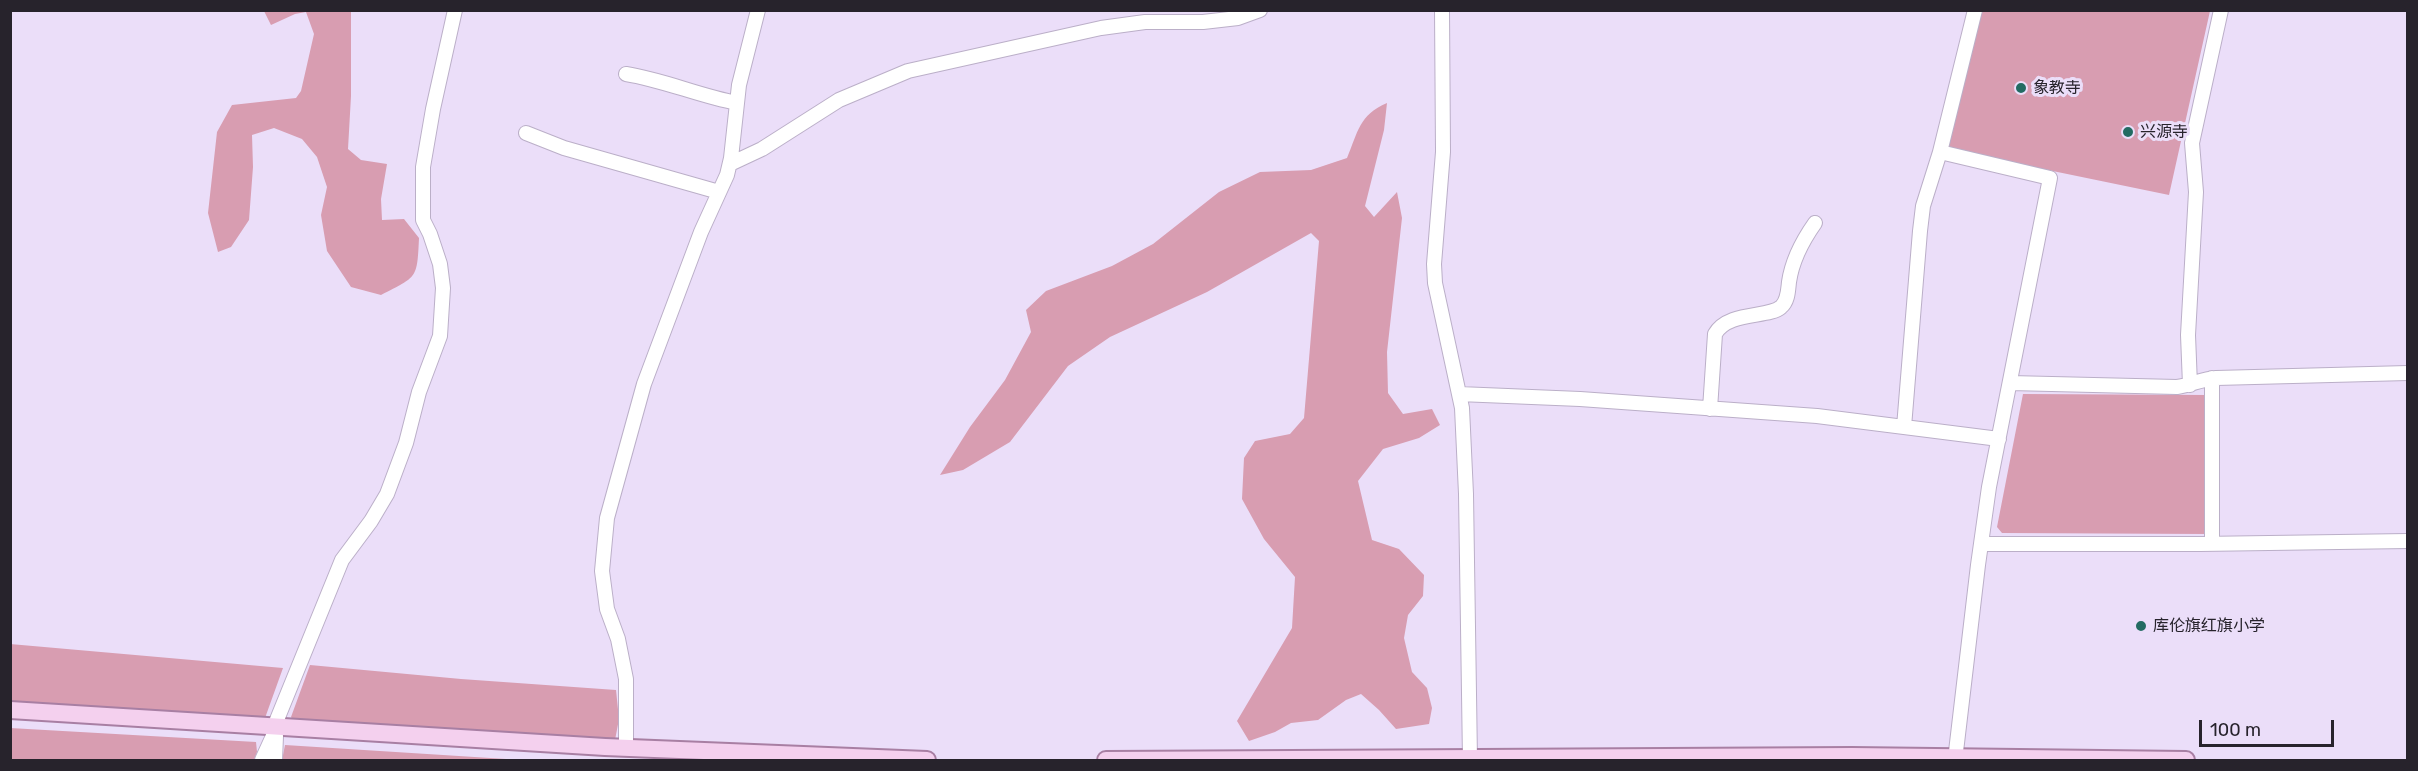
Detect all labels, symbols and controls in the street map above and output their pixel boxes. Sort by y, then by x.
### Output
place label: 象教寺 [2033,78,2081,98]
marker: 象教寺 [2014,81,2028,95]
place label: 兴源寺 [2140,122,2188,142]
marker: 兴源寺 [2121,125,2135,139]
place label: 库伦旗红旗小学 [2153,616,2265,636]
marker: 库伦旗红旗小学 [2134,619,2148,633]
scale bar [2202,708,2337,746]
text: 100 m [2210,719,2261,741]

